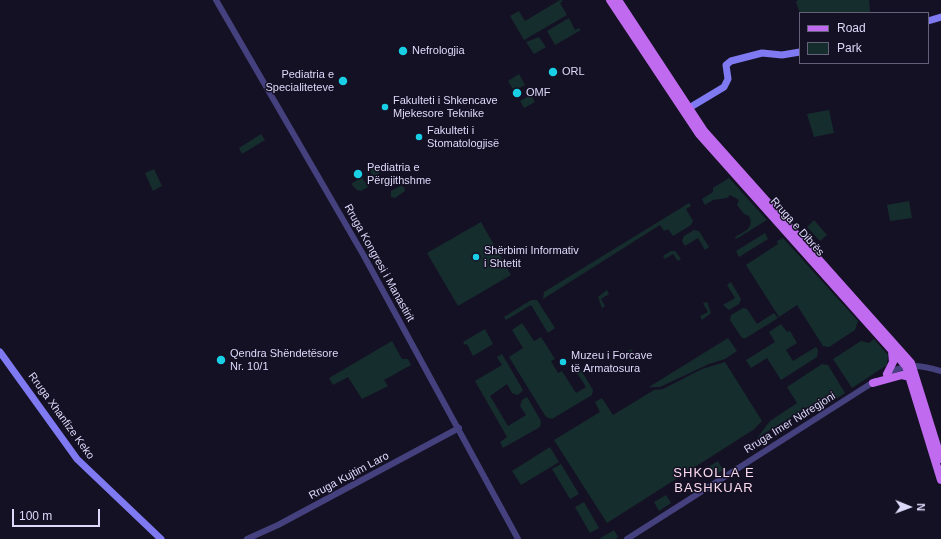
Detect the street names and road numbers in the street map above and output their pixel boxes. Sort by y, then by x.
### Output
street label: Rruga e Dibrës [767,195,827,259]
street label: Rruga Kongresi i Manastirit [341,202,417,324]
street label: Rruga Xhanfize Keko [25,370,97,462]
street label: Rruga Imer Ndregjoni [742,390,838,456]
street label: Rruga Kujtim Laro [307,449,391,503]

